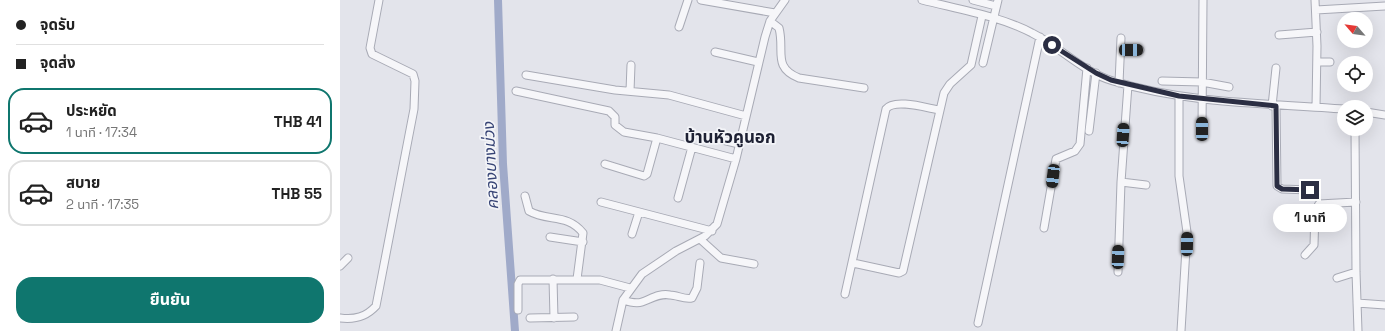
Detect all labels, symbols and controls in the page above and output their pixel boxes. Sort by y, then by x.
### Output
north arrow [1337,12,1373,48]
map controls [1337,12,1373,136]
text: จุดรับ [40,15,75,34]
route start [1043,36,1061,54]
car [1119,44,1143,56]
text: จุดส่ง [40,53,76,72]
button: locate [1337,56,1373,92]
button: layers [1337,100,1373,136]
text: ประหยัด [66,101,117,120]
icon: car [18,103,54,139]
text: THB 41 [274,112,322,131]
car [1196,117,1208,141]
water label: คลองบางม่วง [478,120,503,210]
car [1116,123,1130,147]
text: 1 นาที · 17:34 [66,124,137,141]
district label: บ้านหัวคูนอก [684,126,776,148]
car [1046,163,1060,189]
text: สบาย [66,173,100,192]
icon: car [18,175,54,211]
route end [1301,181,1319,199]
text: THB 55 [272,184,322,203]
text: 2 นาที · 17:35 [66,196,139,213]
callout: 1 นาที [1273,204,1347,232]
text: 1 นาที [1294,209,1326,226]
car [1181,232,1193,256]
car [1112,245,1124,269]
button: ยืนยัน [16,277,324,323]

